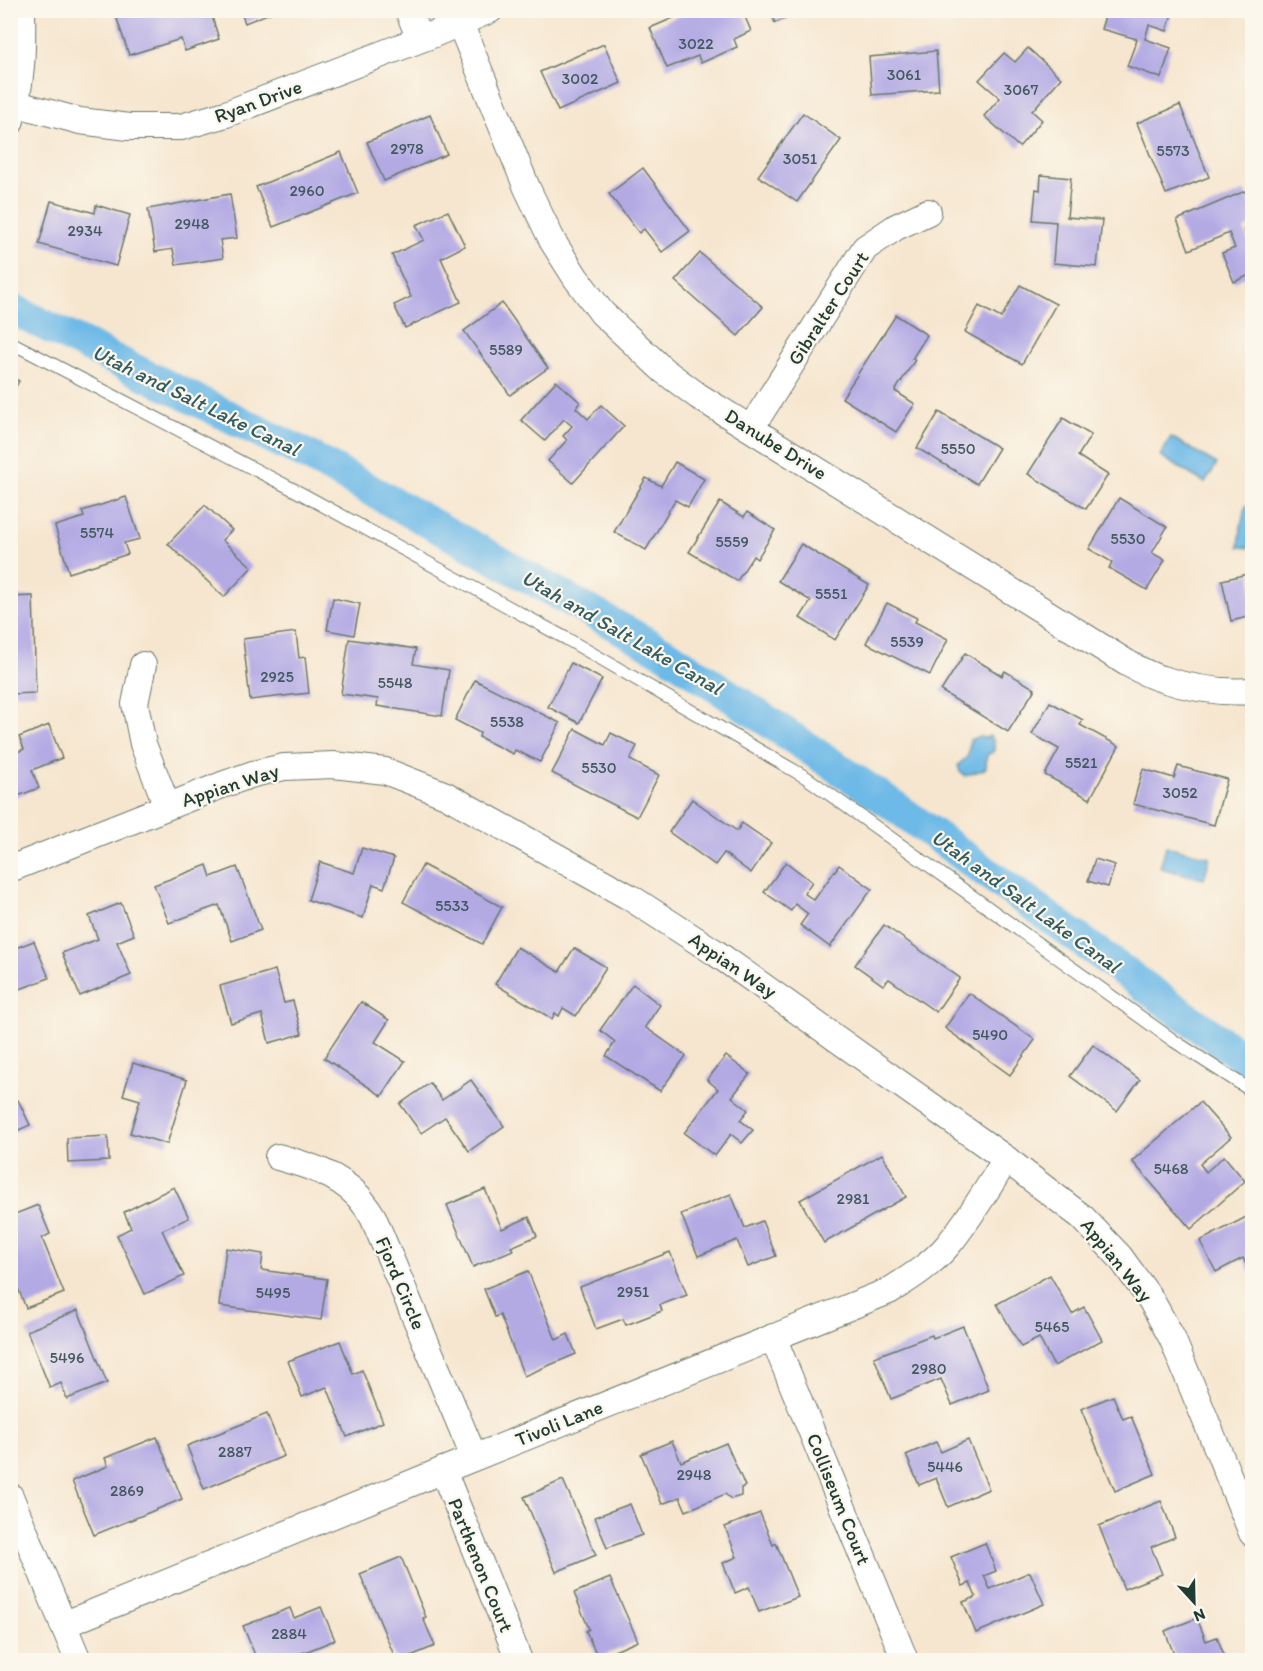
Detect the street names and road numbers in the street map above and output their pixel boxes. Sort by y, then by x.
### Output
street label: Ryan Drive [211,74,305,128]
street label: Gibralter Court [782,247,874,369]
street label: Danube Drive [721,403,831,485]
street label: Appian Way [178,758,282,812]
street label: Appian Way [684,927,782,1004]
street label: Appian Way [1076,1213,1158,1307]
street label: Fjord Circle [371,1233,431,1333]
street label: Tivoli Lane [512,1395,606,1451]
street label: Colliseum Court [802,1430,876,1568]
street label: Parthenon Court [443,1494,519,1636]

